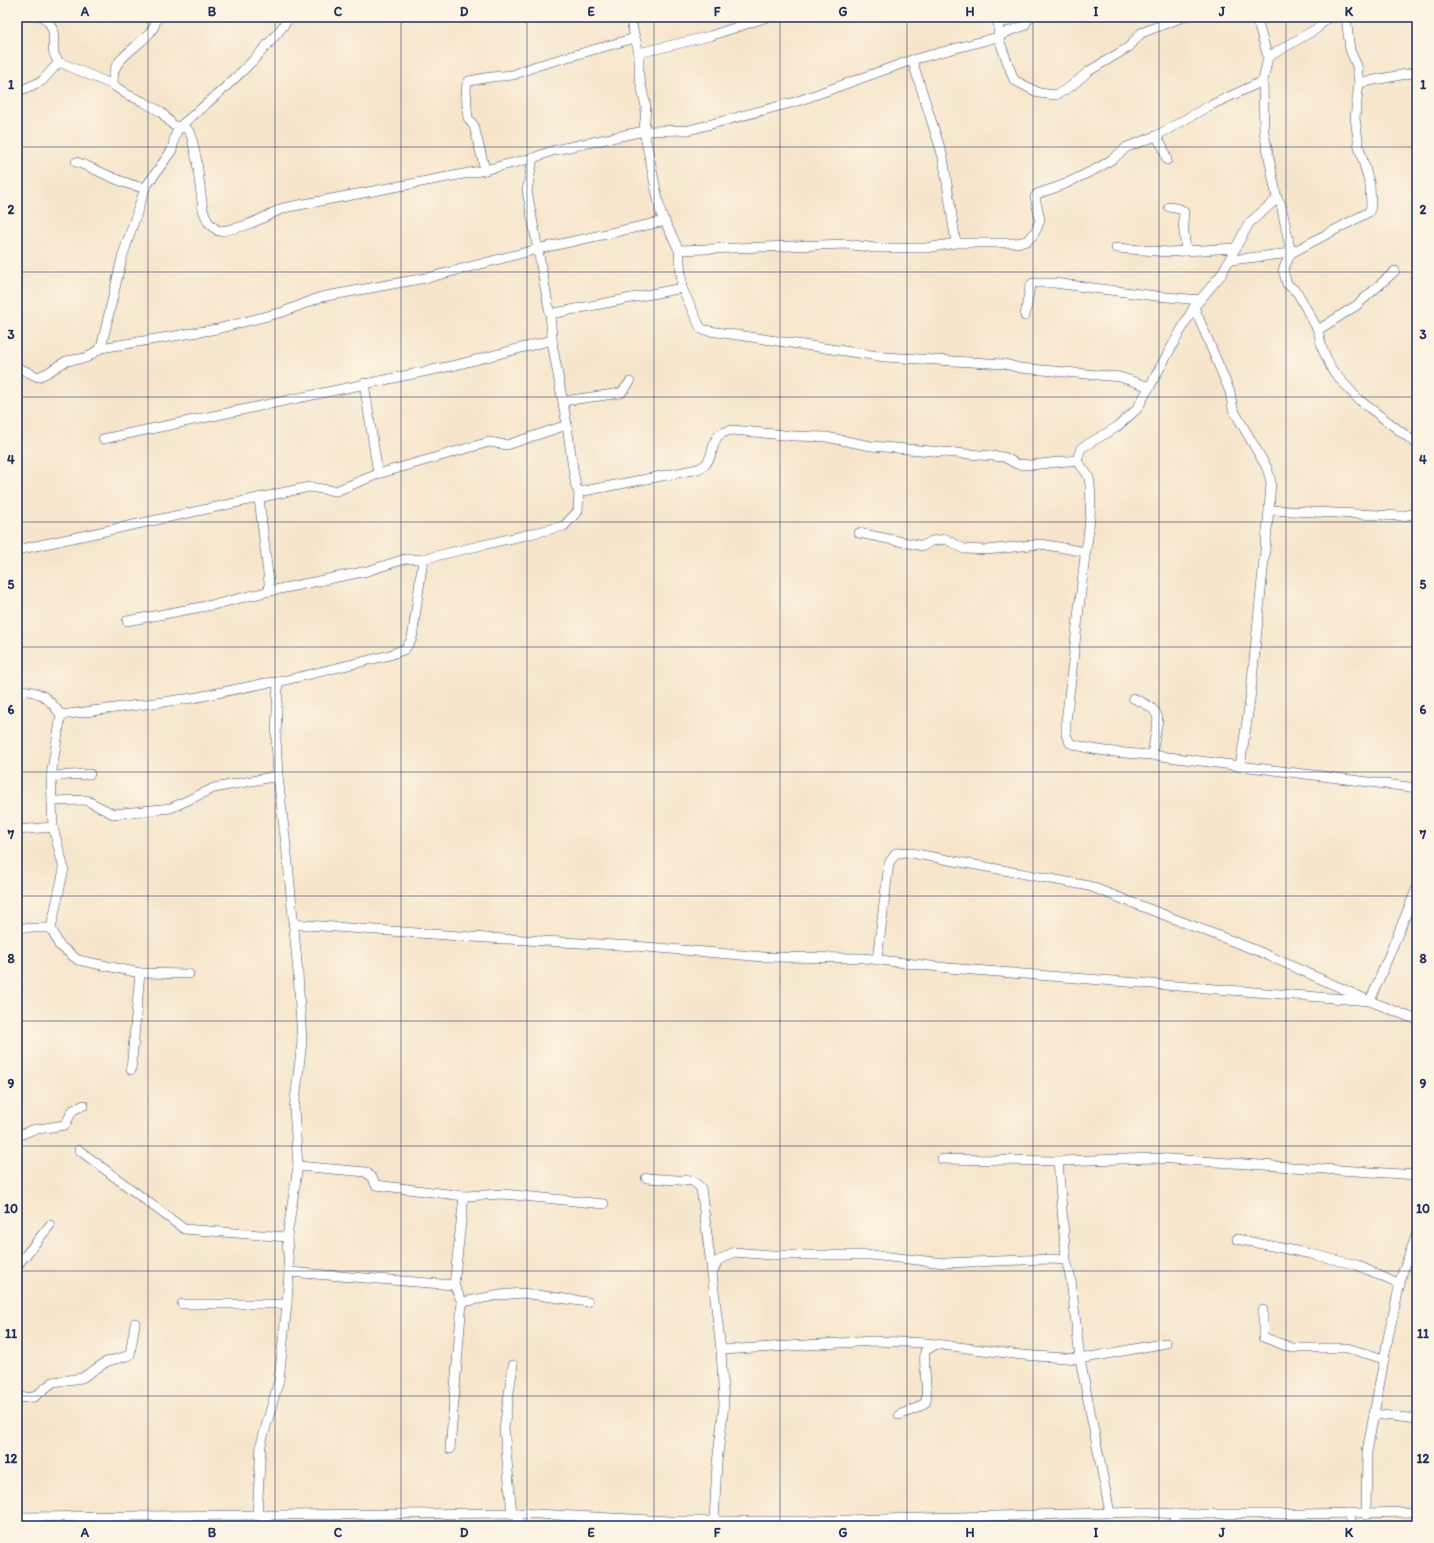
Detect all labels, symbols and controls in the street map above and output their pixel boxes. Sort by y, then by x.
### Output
text: A [80,4,90,19]
text: B [208,4,217,19]
text: C [334,4,343,19]
text: D [460,4,469,19]
text: E [587,4,595,19]
text: F [714,4,721,19]
text: G [839,4,848,19]
text: H [966,4,975,19]
text: I [1094,4,1099,19]
text: J [1218,4,1226,19]
text: K [1345,4,1354,19]
text: 1 [8,77,14,92]
text: 1 [1420,77,1426,92]
text: 2 [8,202,15,217]
text: 2 [1420,202,1427,217]
text: 3 [7,327,15,342]
text: 3 [1419,327,1427,342]
text: 4 [7,452,15,467]
text: 4 [1419,452,1427,467]
text: 5 [8,577,15,592]
text: 5 [1420,577,1427,592]
text: 6 [8,702,15,717]
text: 6 [1420,702,1427,717]
text: 7 [7,827,15,842]
text: 7 [1419,827,1427,842]
text: 8 [7,951,15,966]
text: 8 [1419,951,1427,966]
text: 9 [8,1076,15,1091]
text: 9 [1420,1076,1427,1091]
text: 10 [4,1201,18,1216]
text: 10 [1416,1201,1430,1216]
text: 11 [5,1326,17,1341]
text: 11 [1417,1326,1429,1341]
text: 12 [5,1451,18,1466]
text: 12 [1417,1451,1430,1466]
text: A [80,1525,90,1540]
text: B [208,1525,217,1540]
text: C [334,1525,343,1540]
text: D [460,1525,469,1540]
text: E [587,1525,595,1540]
text: F [714,1525,721,1540]
text: G [839,1525,848,1540]
text: H [966,1525,975,1540]
text: I [1094,1525,1099,1540]
text: J [1218,1525,1226,1540]
text: K [1345,1525,1354,1540]

